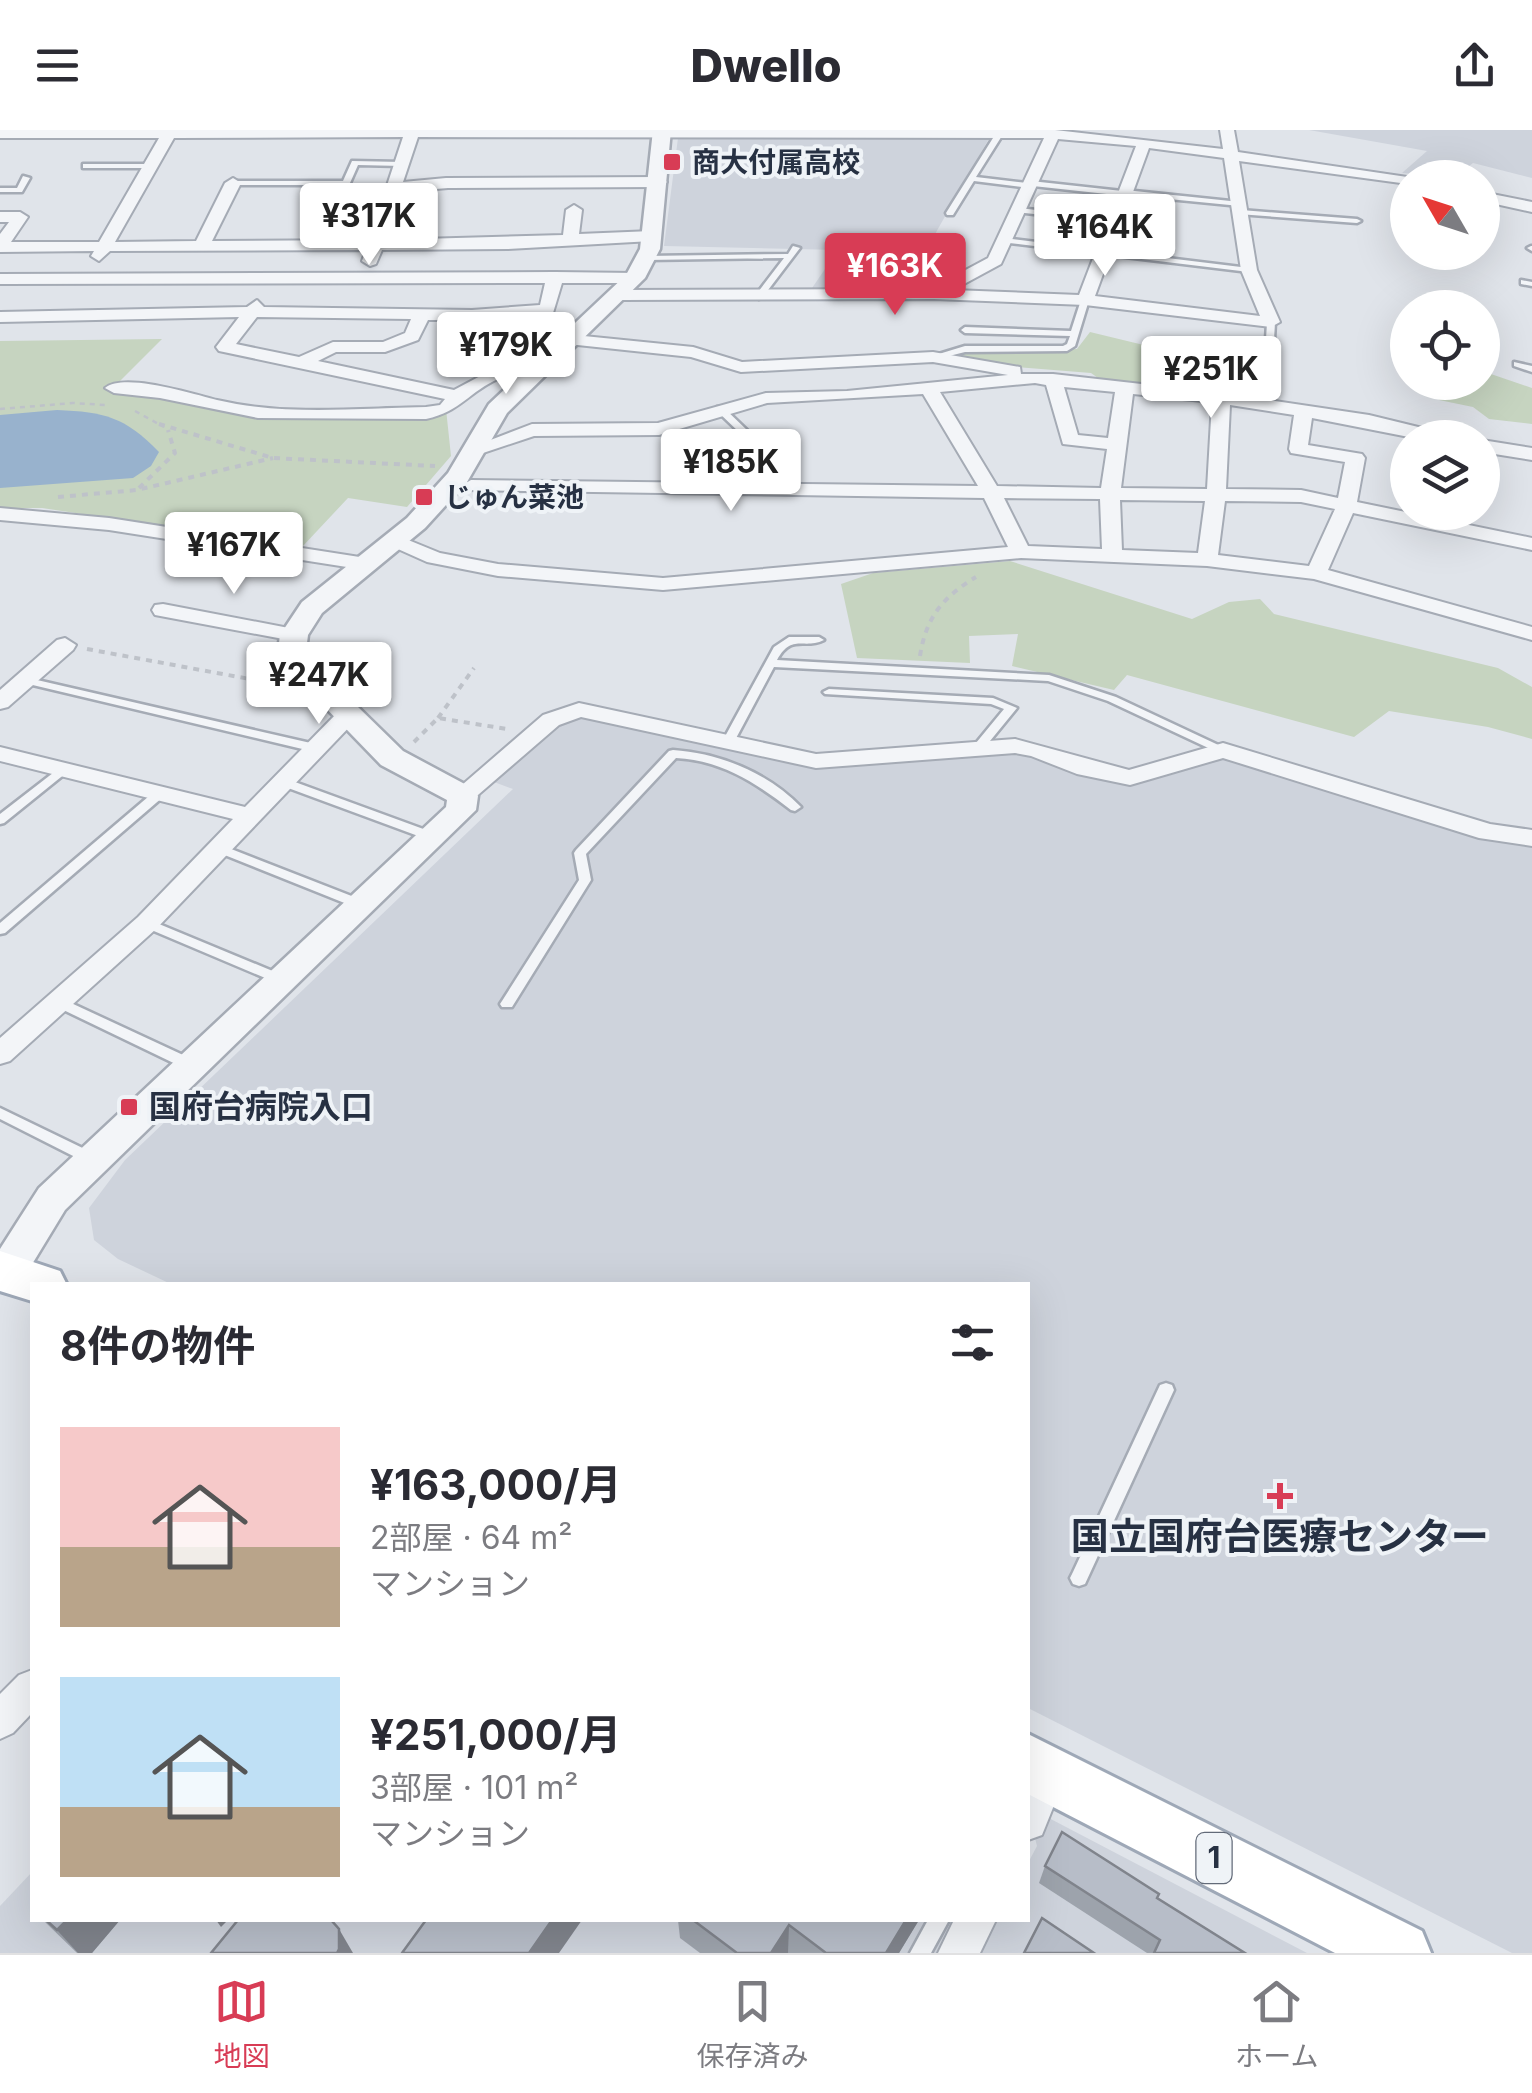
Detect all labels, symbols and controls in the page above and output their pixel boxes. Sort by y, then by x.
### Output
icon: menu [30,38,85,93]
text: Dwello [690,38,842,93]
icon: share [1447,38,1502,93]
place label: 商大付属高校 [692,145,860,179]
marker: 商大付属高校 [661,151,683,173]
north arrow [1390,160,1500,270]
map controls [1390,160,1500,530]
pin: ¥317K [299,183,439,268]
pin: ¥164K [1035,194,1175,279]
text: ¥317K [322,196,416,235]
text: ¥164K [1056,207,1154,246]
pin: ¥163K [825,233,965,318]
text: ¥163K [847,246,943,285]
button: locate [1390,290,1500,400]
pin: ¥179K [436,312,576,397]
text: ¥179K [459,325,553,364]
pin: ¥251K [1141,336,1281,421]
text: ¥251K [1163,349,1259,388]
button: layers [1390,420,1500,530]
pin: ¥185K [661,429,801,514]
text: ¥185K [683,442,779,481]
place label: じゅん菜池 [444,480,584,514]
marker: じゅん菜池 [413,486,435,508]
pin: ¥167K [164,512,304,597]
text: ¥167K [187,525,281,564]
pin: ¥247K [249,642,389,727]
text: ¥247K [268,655,370,694]
place label: 国府台病院入口 [149,1087,373,1126]
marker: 国府台病院入口 [118,1096,140,1118]
icon: filters [945,1315,1000,1370]
text: 8件の物件 [60,1320,255,1371]
text: ¥163,000/月 [370,1459,622,1510]
icon: home [140,1467,260,1587]
marker: 国立国府台医療センター [1267,1483,1293,1509]
place label: 国立国府台医療センター [1071,1513,1489,1559]
text: 2部屋 · 64 m² [370,1518,572,1557]
text: マンション [370,1564,530,1603]
text: ¥251,000/月 [370,1709,621,1760]
icon: home [140,1717,260,1837]
text: 3部屋 · 101 m² [370,1768,578,1807]
text: マンション [370,1814,530,1853]
road number: 1 [1196,1833,1232,1883]
tab: 地図 [213,1974,269,2074]
tab: 保存済み [696,1974,808,2074]
tab: ホーム [1235,1974,1319,2074]

